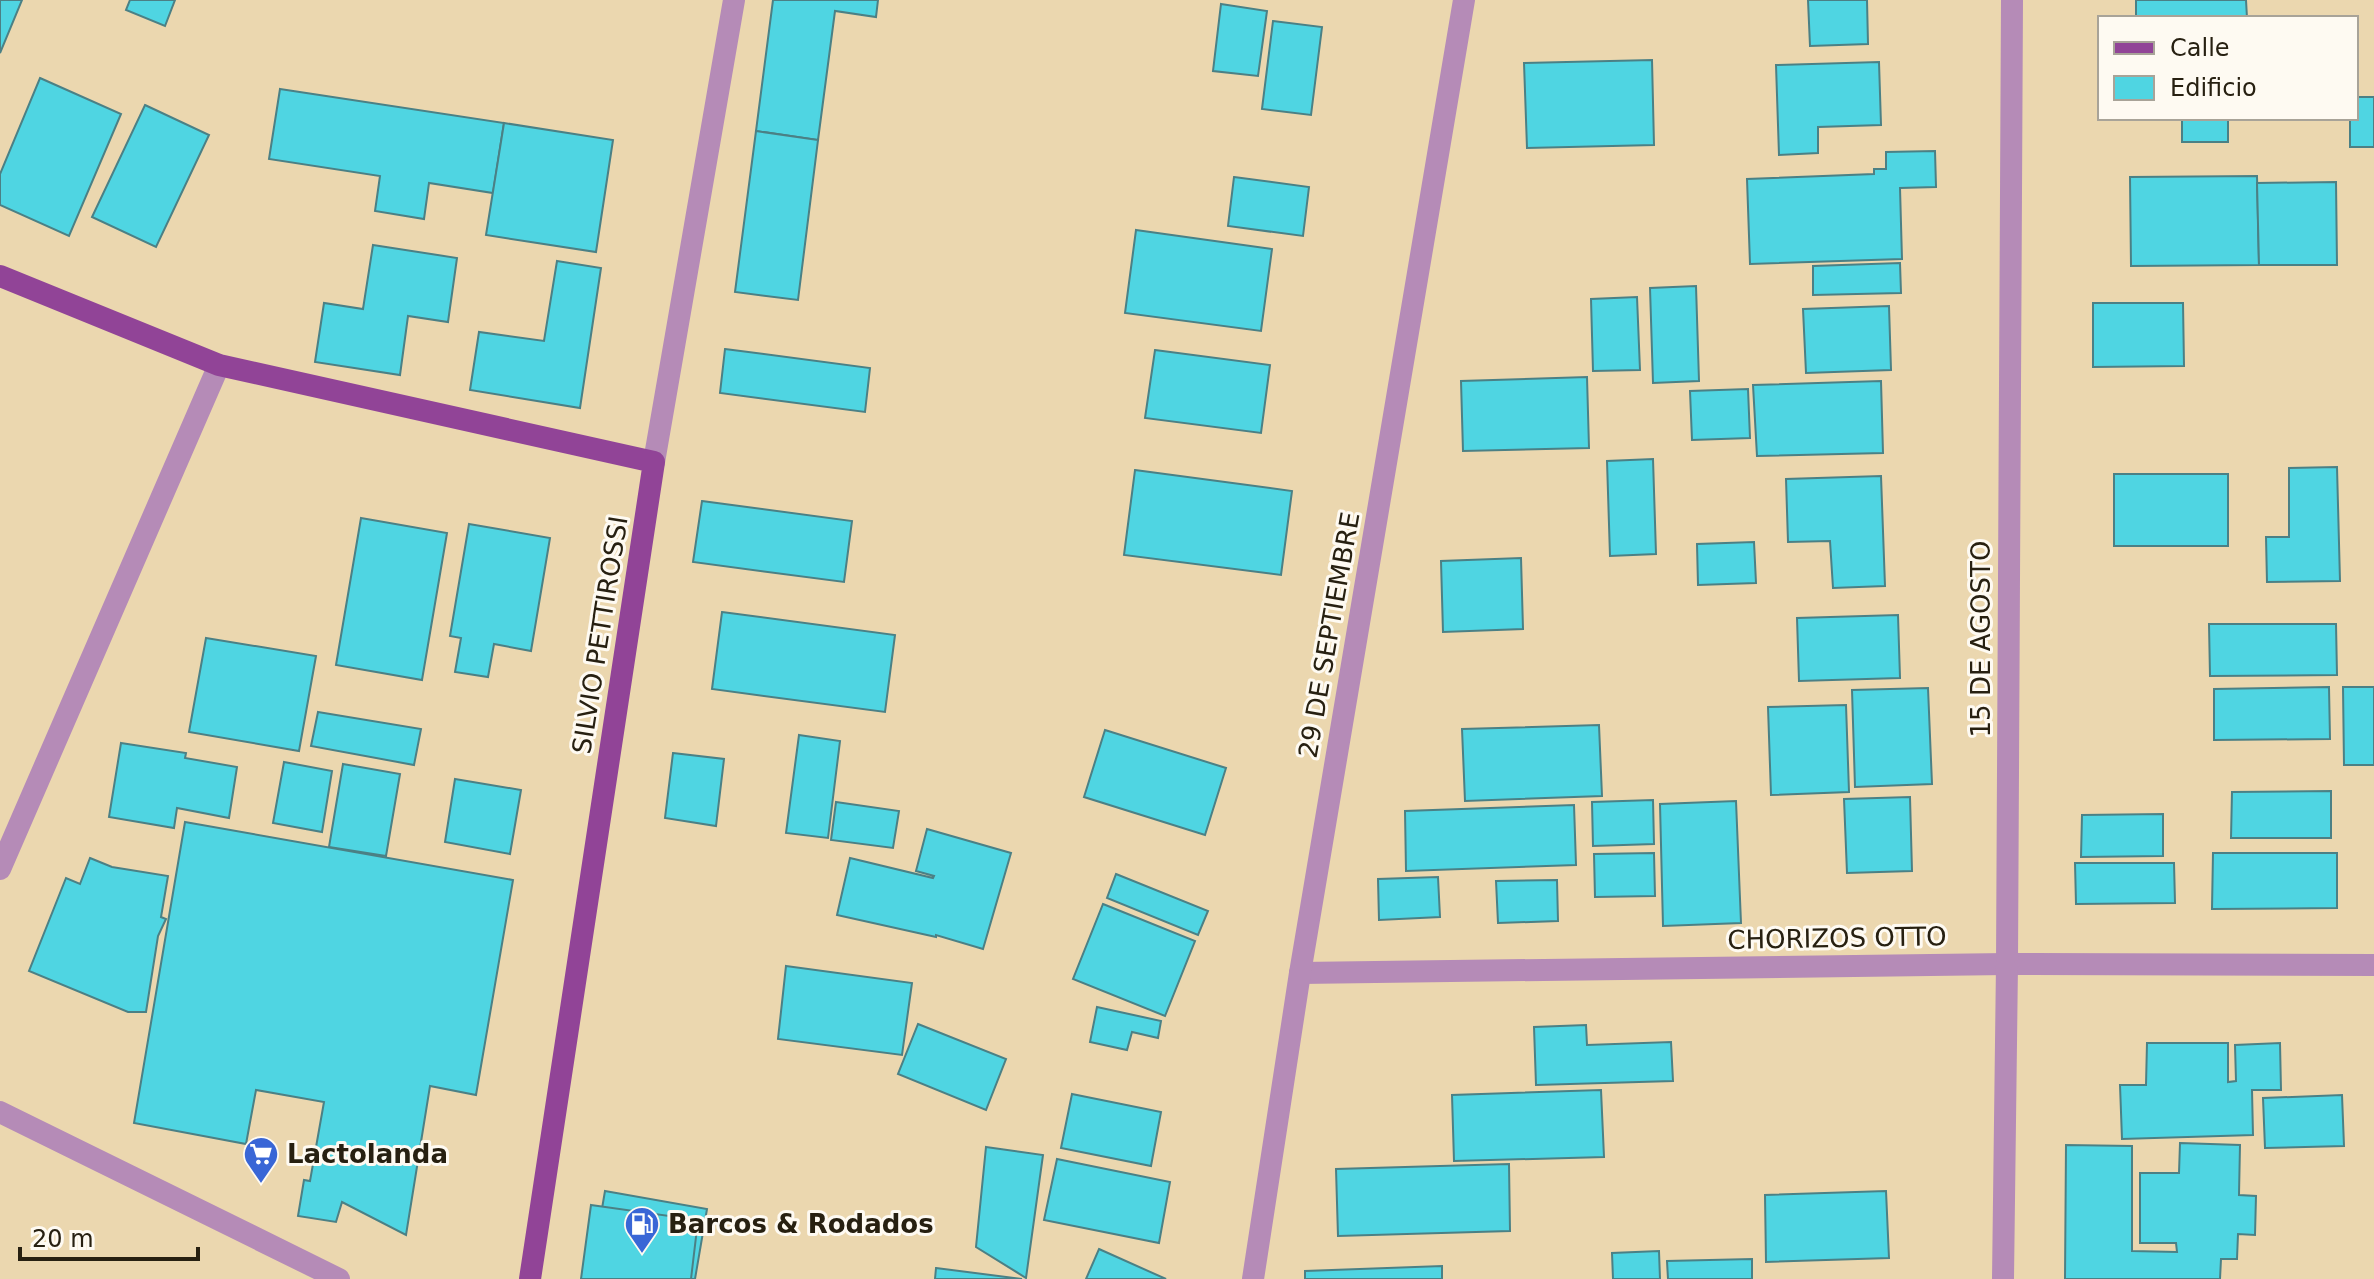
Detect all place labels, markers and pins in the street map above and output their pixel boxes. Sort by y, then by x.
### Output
supermarket icon: Lactolanda [242,1135,280,1185]
place label: Lactolanda [287,1139,448,1169]
fuel station icon: Barcos & Rodados [623,1205,661,1255]
place label: Barcos & Rodados [668,1209,934,1239]

